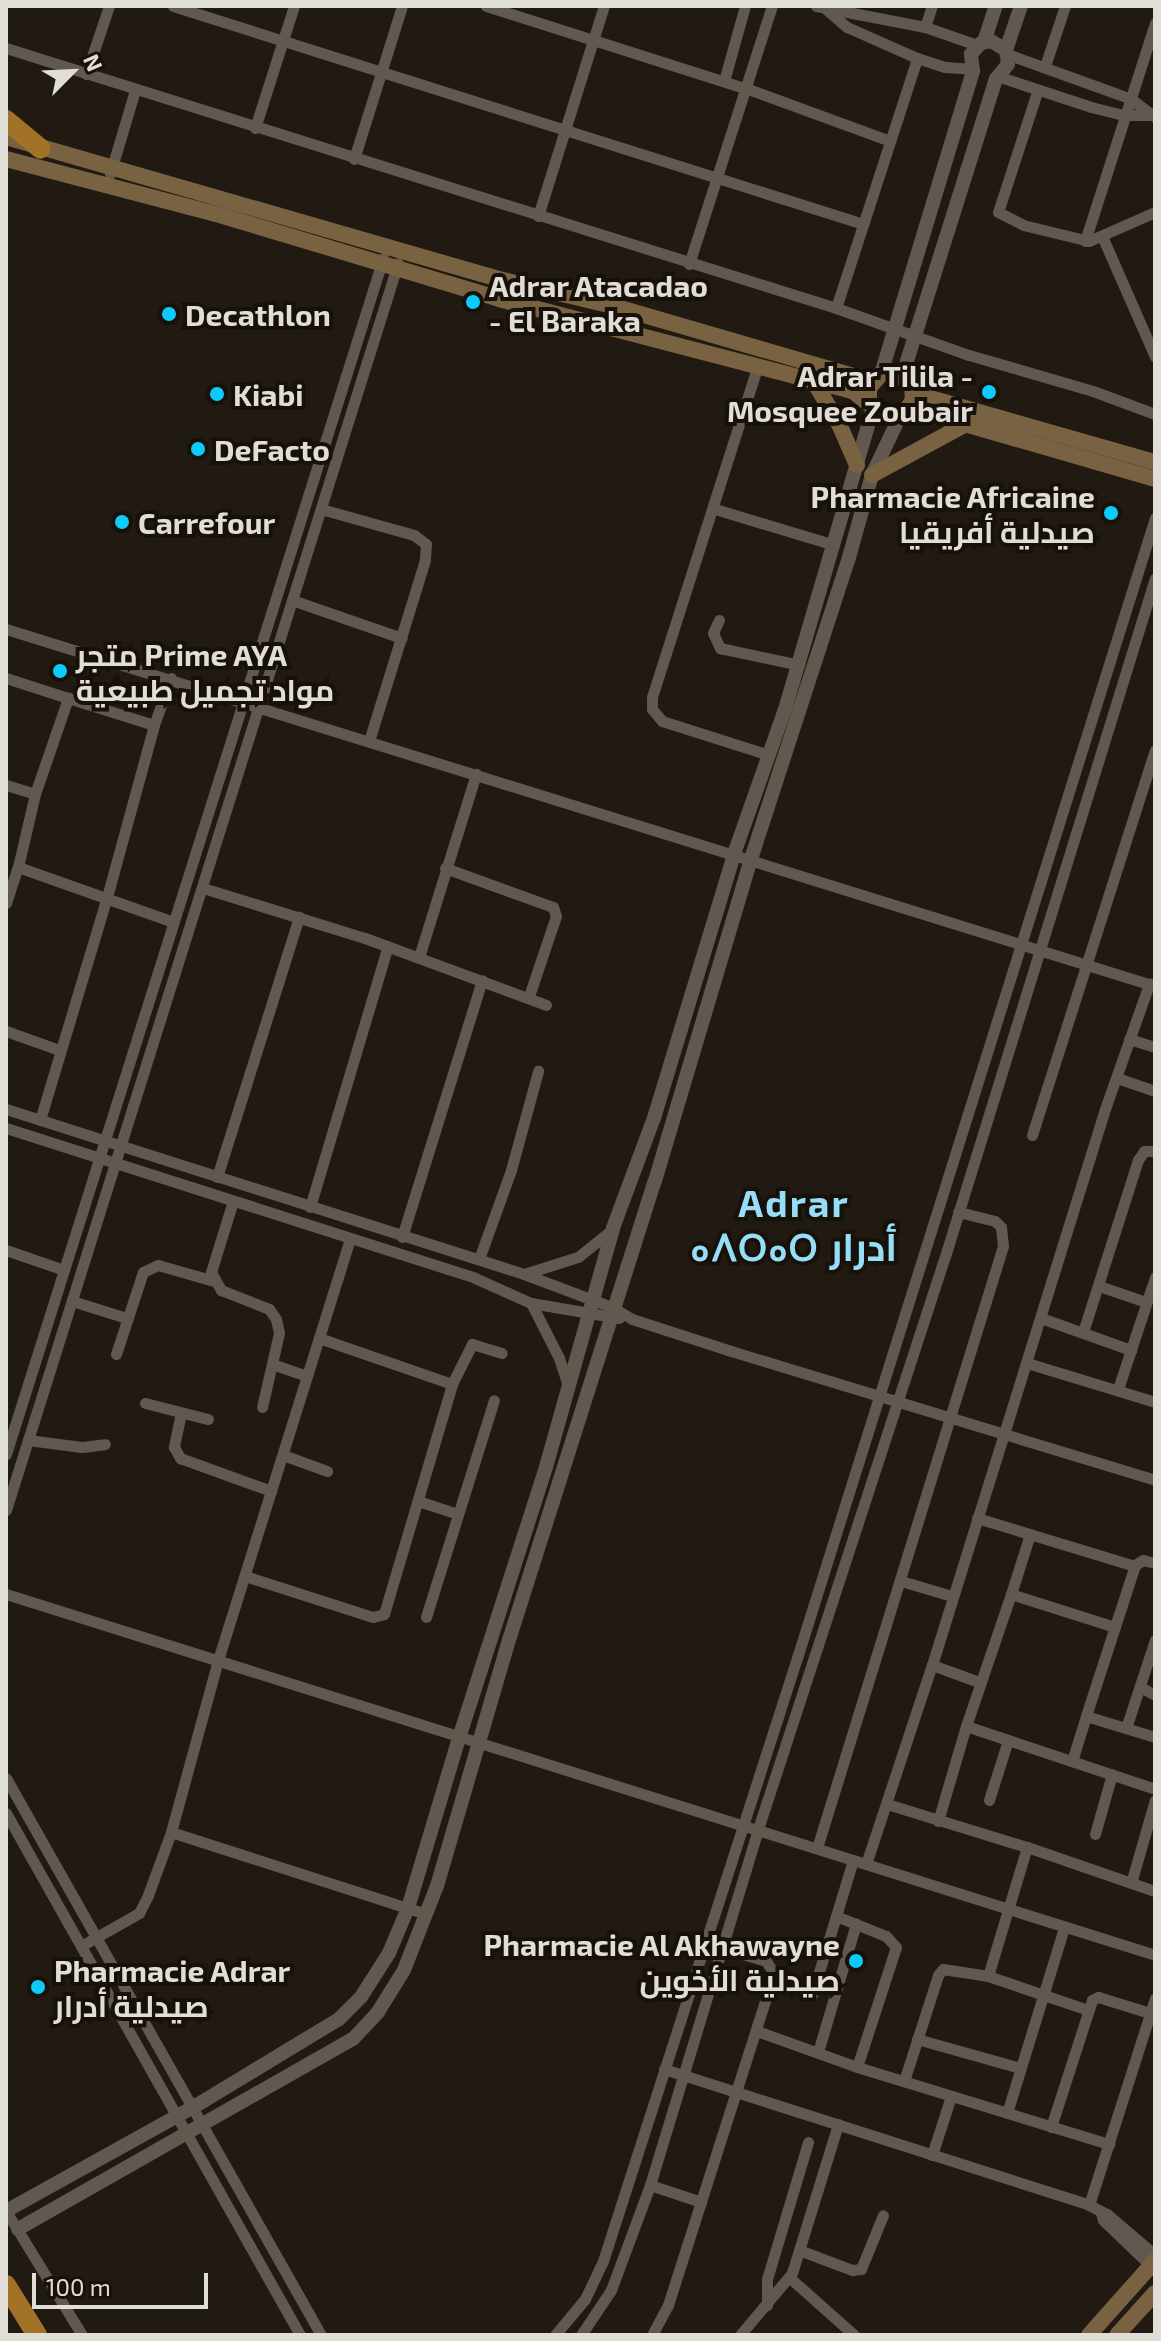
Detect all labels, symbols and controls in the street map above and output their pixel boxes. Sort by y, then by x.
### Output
north arrow [32,32,112,112]
text: N [79,50,109,75]
place label: Adrar Atacadao - El Baraka [489,267,709,338]
marker: Adrar Atacadao - El Baraka [464,293,482,311]
place label: Decathlon [185,296,331,332]
marker: Decathlon [160,305,178,323]
place label: Adrar Tilila - Mosquee Zoubair [727,357,973,428]
place label: Kiabi [233,376,303,412]
marker: Adrar Tilila - Mosquee Zoubair [980,383,998,401]
marker: Kiabi [208,385,226,403]
place label: DeFacto [214,431,330,467]
marker: DeFacto [189,440,207,458]
place label: Pharmacie Africaine صيدلية أفريقيا [810,478,1095,548]
place label: Carrefour [138,504,275,540]
marker: Pharmacie Africaine صيدلية أفريقيا [1102,504,1120,522]
marker: Carrefour [113,513,131,531]
place label: متجر Prime AYA مواد تجميل طبيعية [76,636,334,706]
marker: متجر Prime AYA مواد تجميل طبيعية [51,662,69,680]
district label: Adrar ⴰⴷⵔⴰⵔ أدرار [697,1180,891,1270]
place label: Pharmacie Al Akhawayne صيدلية الأخوين [481,1926,840,1996]
place label: Pharmacie Adrar صيدلية أدرار [54,1952,291,2022]
marker: Pharmacie Al Akhawayne صيدلية الأخوين [847,1952,865,1970]
marker: Pharmacie Adrar صيدلية أدرار [29,1978,47,1996]
scale bar [36,2257,212,2307]
text: 100 m [46,2272,111,2301]

